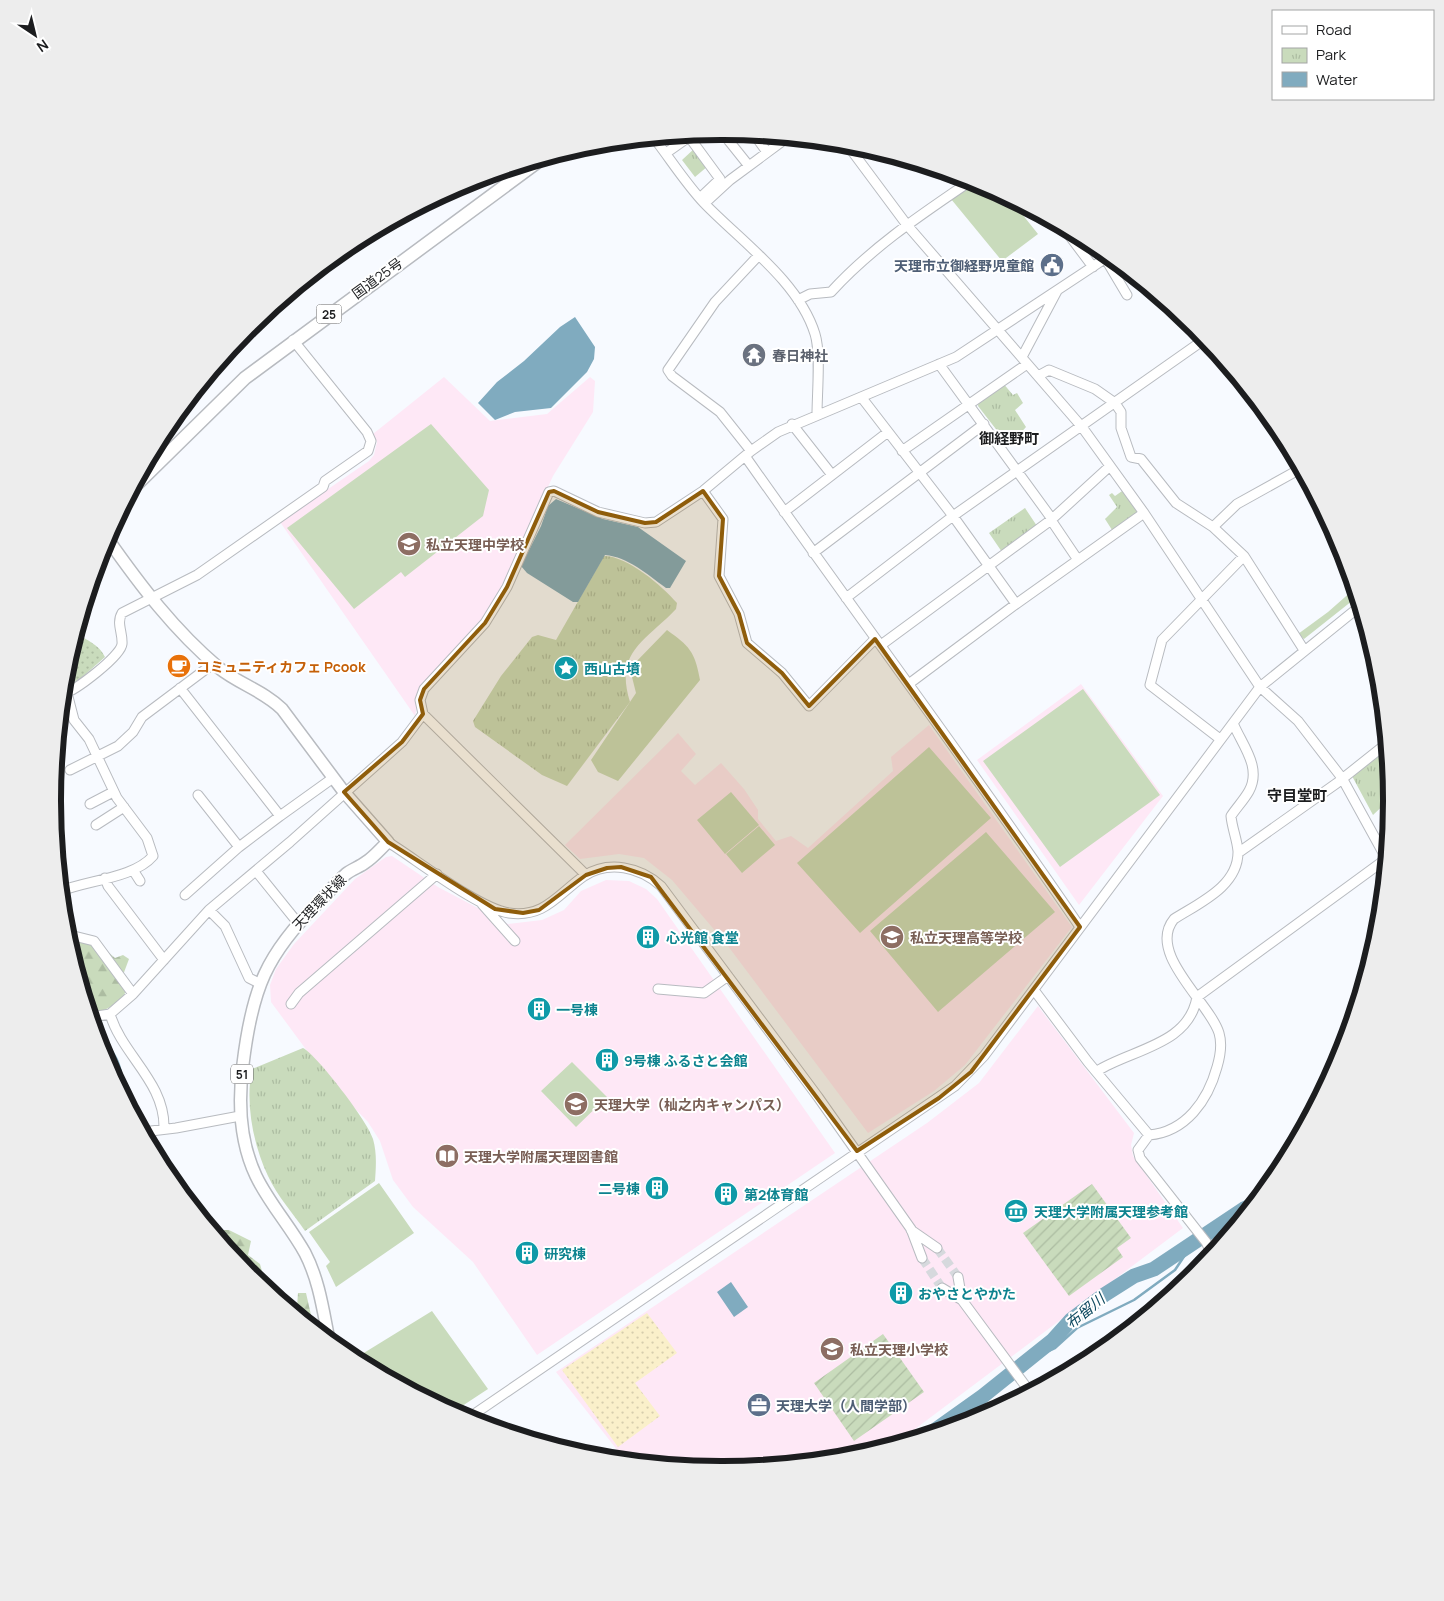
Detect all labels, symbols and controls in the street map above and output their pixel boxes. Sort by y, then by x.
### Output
north arrow [10,10,60,60]
legend [1272,10,1434,100]
text: Road [1316,19,1352,40]
text: N [33,35,52,57]
text: Park [1316,44,1346,65]
text: Water [1316,69,1358,90]
public building icon: 天理市立御経野児童館 [1039,252,1065,278]
street label: 国道25号 [348,253,406,303]
place label: 天理市立御経野児童館 [894,256,1034,275]
road number: 25 [316,304,342,324]
temple icon: 春日神社 [741,342,767,368]
place label: 春日神社 [772,346,828,365]
district label: 御経野町 [979,428,1039,449]
school or university icon: 私立天理中学校 [396,531,422,557]
place label: 私立天理中学校 [426,535,524,554]
cafe icon: コミュニティカフェ Pcook [166,653,192,679]
place icon: 西山古墳 [553,655,579,681]
place label: コミュニティカフェ Pcook [196,657,366,676]
place label: 西山古墳 [584,659,640,678]
district label: 守目堂町 [1267,785,1327,806]
street label: 天理環状線 [288,870,350,934]
building icon: 心光館 食堂 [635,924,661,950]
school or university icon: 私立天理高等学校 [879,924,905,950]
place label: 心光館 食堂 [666,928,739,947]
place label: 私立天理高等学校 [910,928,1022,947]
building icon: 一号棟 [526,996,552,1022]
place label: 一号棟 [556,1000,598,1019]
building icon: 9号棟 ふるさと会館 [594,1047,620,1073]
place label: 9号棟 ふるさと会館 [624,1051,748,1070]
road number: 51 [231,1064,253,1084]
school or university icon: 天理大学（杣之内キャンパス） [563,1091,589,1117]
place label: 天理大学（杣之内キャンパス） [594,1095,790,1114]
library icon: 天理大学附属天理図書館 [434,1143,460,1169]
place label: 天理大学附属天理図書館 [464,1147,618,1166]
building icon: 二号棟 [644,1175,670,1201]
place label: 二号棟 [598,1179,640,1198]
building icon: 第2体育館 [713,1181,739,1207]
place label: 第2体育館 [744,1185,808,1204]
museum icon: 天理大学附属天理参考館 [1003,1198,1029,1224]
place label: 天理大学附属天理参考館 [1034,1202,1188,1221]
building icon: 研究棟 [514,1240,540,1266]
place label: 研究棟 [544,1244,586,1263]
building icon: おやさとやかた [888,1280,914,1306]
place label: おやさとやかた [918,1284,1016,1303]
water label: 布留川 [1061,1287,1111,1333]
school or university icon: 私立天理小学校 [819,1336,845,1362]
place label: 私立天理小学校 [850,1340,948,1359]
office icon: 天理大学（人間学部） [746,1392,772,1418]
place label: 天理大学（人間学部） [776,1396,916,1415]

